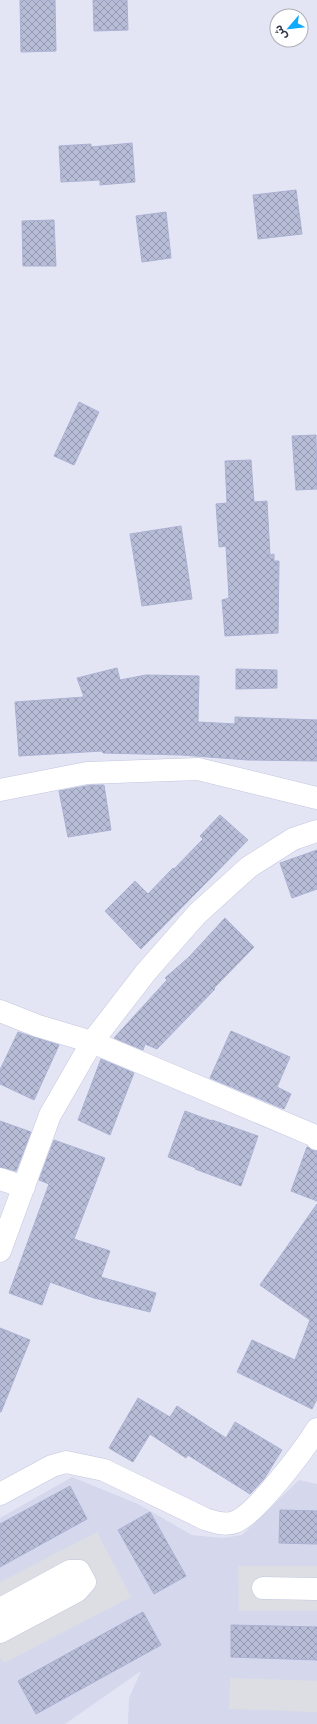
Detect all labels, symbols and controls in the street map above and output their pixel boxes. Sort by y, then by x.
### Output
north arrow [269,8,309,48]
text: ش [271,23,290,42]

